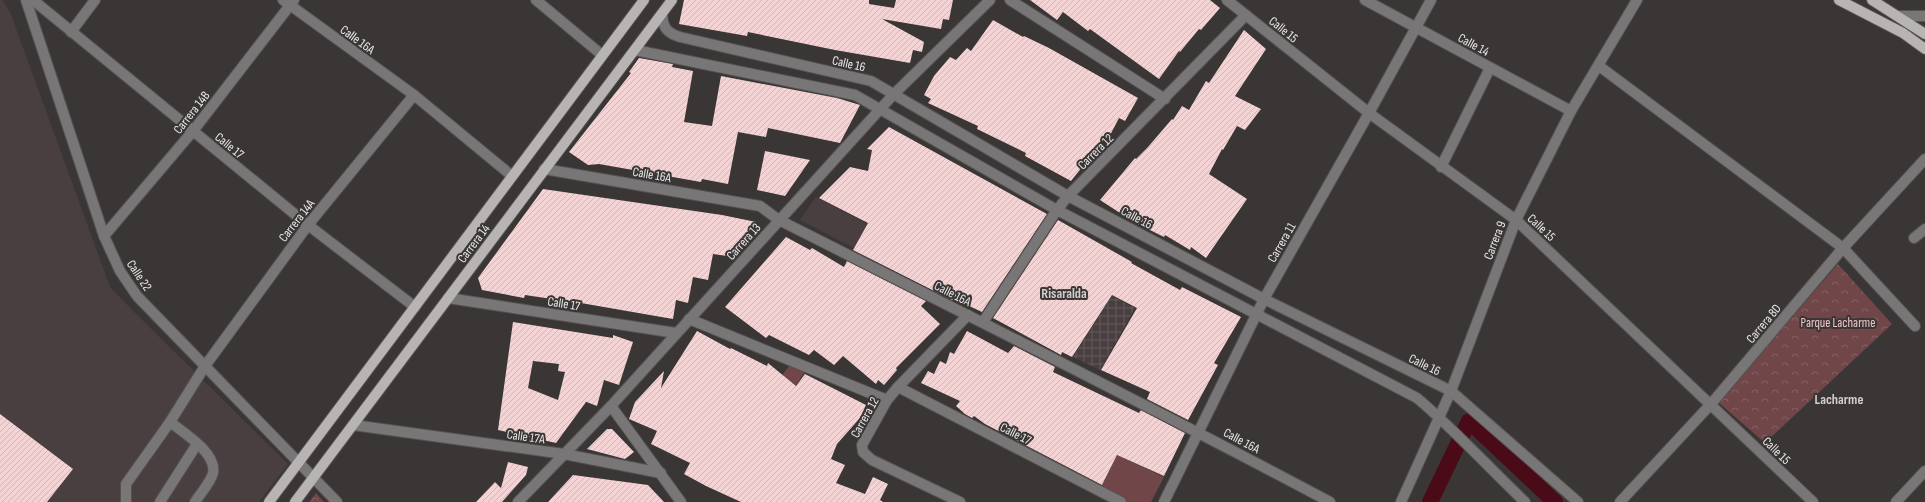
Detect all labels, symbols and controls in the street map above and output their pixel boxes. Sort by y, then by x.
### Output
street label: Calle 15 [1266,13,1301,46]
street label: Calle 16A [337,22,378,58]
street label: Calle 14 [1455,30,1492,60]
street label: Calle 16 [831,52,867,76]
street label: Carrera 14B [170,88,214,137]
street label: Calle 17 [212,129,248,163]
street label: Carrera 12 [1074,130,1117,173]
street label: Calle 16A [631,164,673,186]
street label: Carrera 14A [275,196,319,245]
street label: Calle 16 [1118,203,1155,233]
street label: Calle 15 [1524,211,1559,245]
street label: Carrera 11 [1264,219,1300,265]
street label: Carrera 9 [1480,219,1510,262]
street label: Carrera 13 [723,220,764,263]
street label: Carrera 14 [454,221,494,266]
street label: Calle 22 [123,257,155,294]
street label: Calle 16A [932,278,974,310]
district label: Risaralda [1041,285,1087,302]
street label: Calle 17 [546,294,582,315]
street label: Carrera 8D [1743,301,1785,347]
park label: Parque Lacharme [1801,315,1875,331]
street label: Calle 16 [1406,350,1443,380]
district label: Lacharme [1815,391,1863,408]
street label: Carrera 12 [847,394,883,441]
street label: Calle 17 [997,419,1035,449]
street label: Calle 16A [1221,425,1263,457]
street label: Calle 17A [506,426,546,448]
street label: Calle 15 [1759,434,1794,468]

